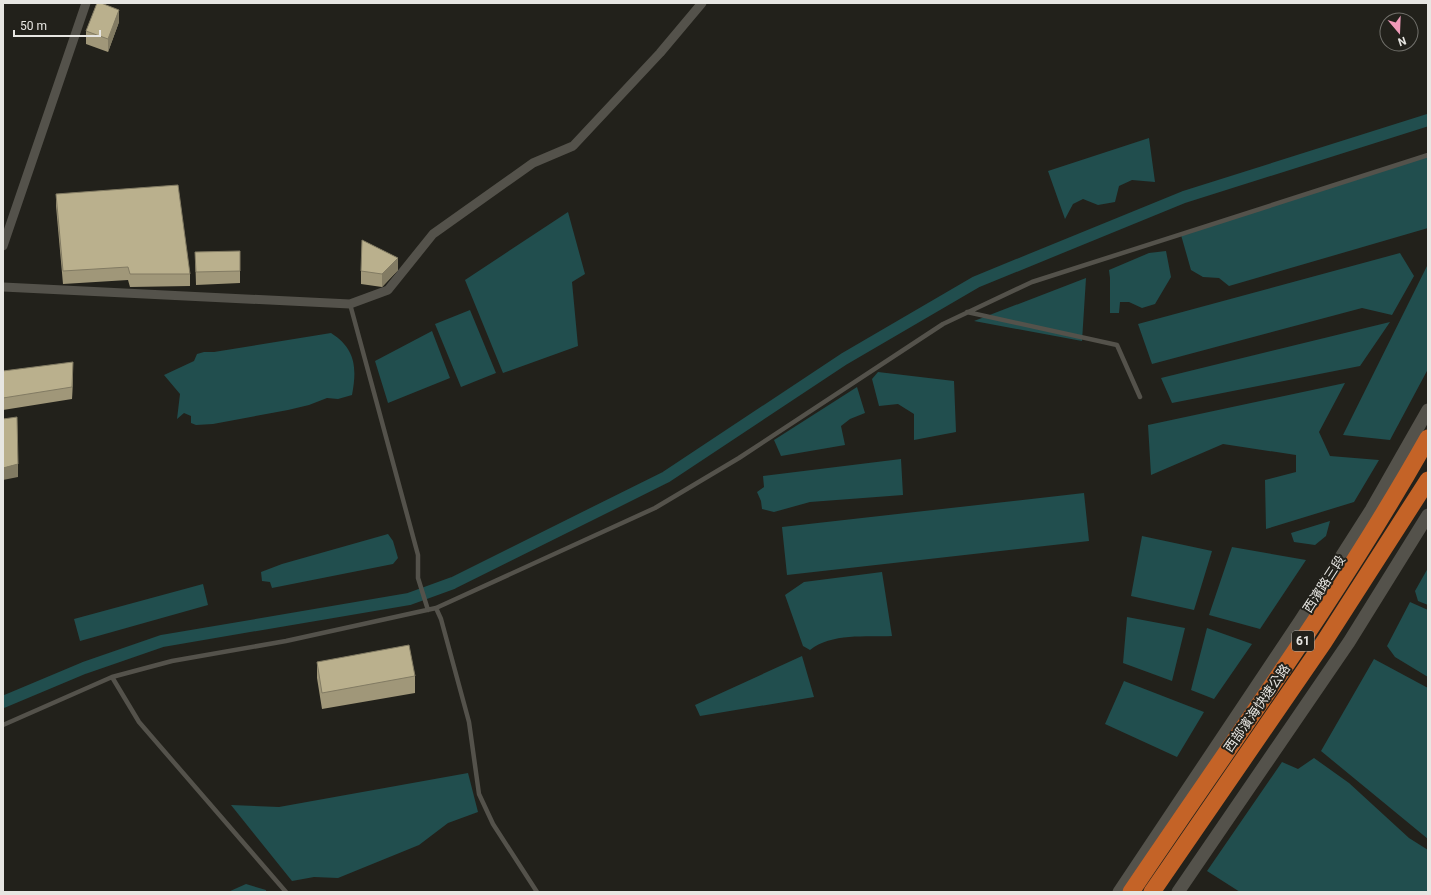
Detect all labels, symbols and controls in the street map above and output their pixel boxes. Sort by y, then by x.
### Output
scale bar [14,12,100,38]
north arrow [1379,12,1419,52]
text: 50 m [20,19,47,33]
text: N [1396,34,1408,48]
street label: 西濱路三段 [1300,553,1348,615]
road number: 61 [1292,631,1314,651]
street label: 西部濱海快速公路 [1221,661,1293,755]

